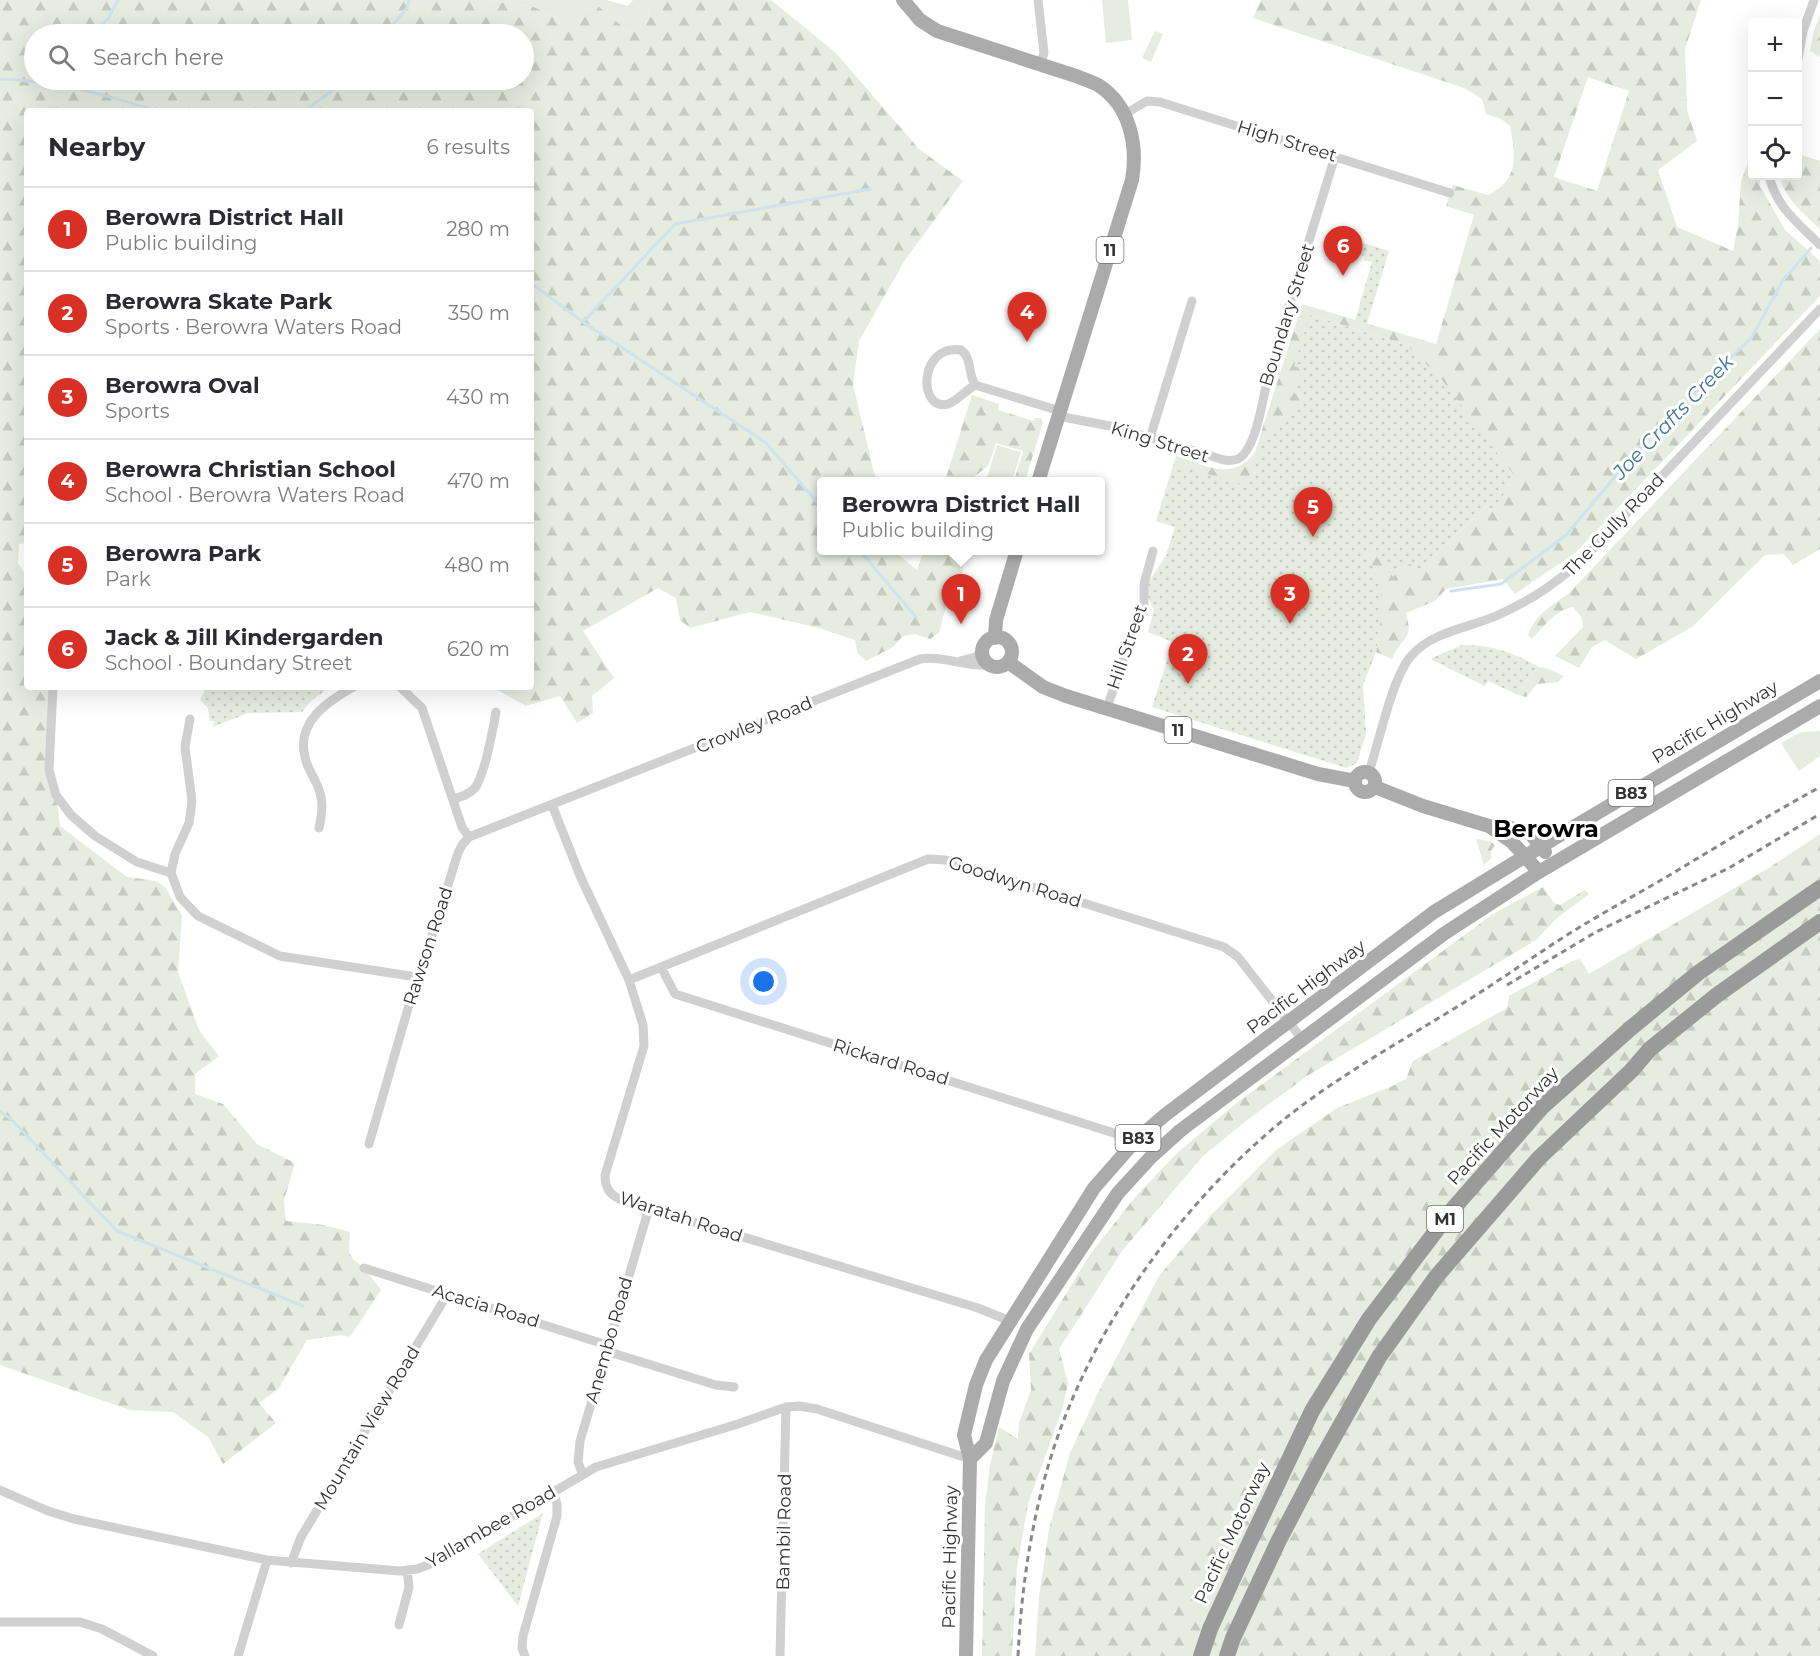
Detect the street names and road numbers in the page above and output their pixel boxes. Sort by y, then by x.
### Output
street label: High Street [1234,115,1340,167]
road number: 11 [1096,237,1124,263]
street label: Boundary Street [1255,241,1319,389]
street label: King Street [1108,417,1212,467]
street label: The Gully Road [1559,469,1669,581]
street label: Hill Street [1102,602,1152,692]
street label: Pacific Highway [1648,676,1782,768]
street label: Crowley Road [693,692,815,758]
road number: 11 [1164,717,1192,743]
road number: B83 [1608,780,1654,806]
street label: Goodwyn Road [946,851,1084,913]
street label: Rawson Road [399,884,457,1008]
street label: Pacific Highway [1242,935,1370,1039]
street label: Rickard Road [830,1034,952,1090]
street label: Pacific Motorway [1443,1062,1564,1190]
road number: B83 [1116,1125,1160,1151]
street label: Waratah Road [617,1187,745,1247]
road number: M1 [1427,1206,1463,1232]
street label: Anembo Road [580,1274,638,1406]
street label: Acacia Road [430,1279,542,1333]
street label: Mountain View Road [309,1342,425,1514]
street label: Pacific Motorway [1190,1459,1275,1607]
street label: Bambil Road [772,1473,796,1591]
street label: Yallambee Road [422,1481,560,1573]
street label: Pacific Highway [938,1485,962,1629]

